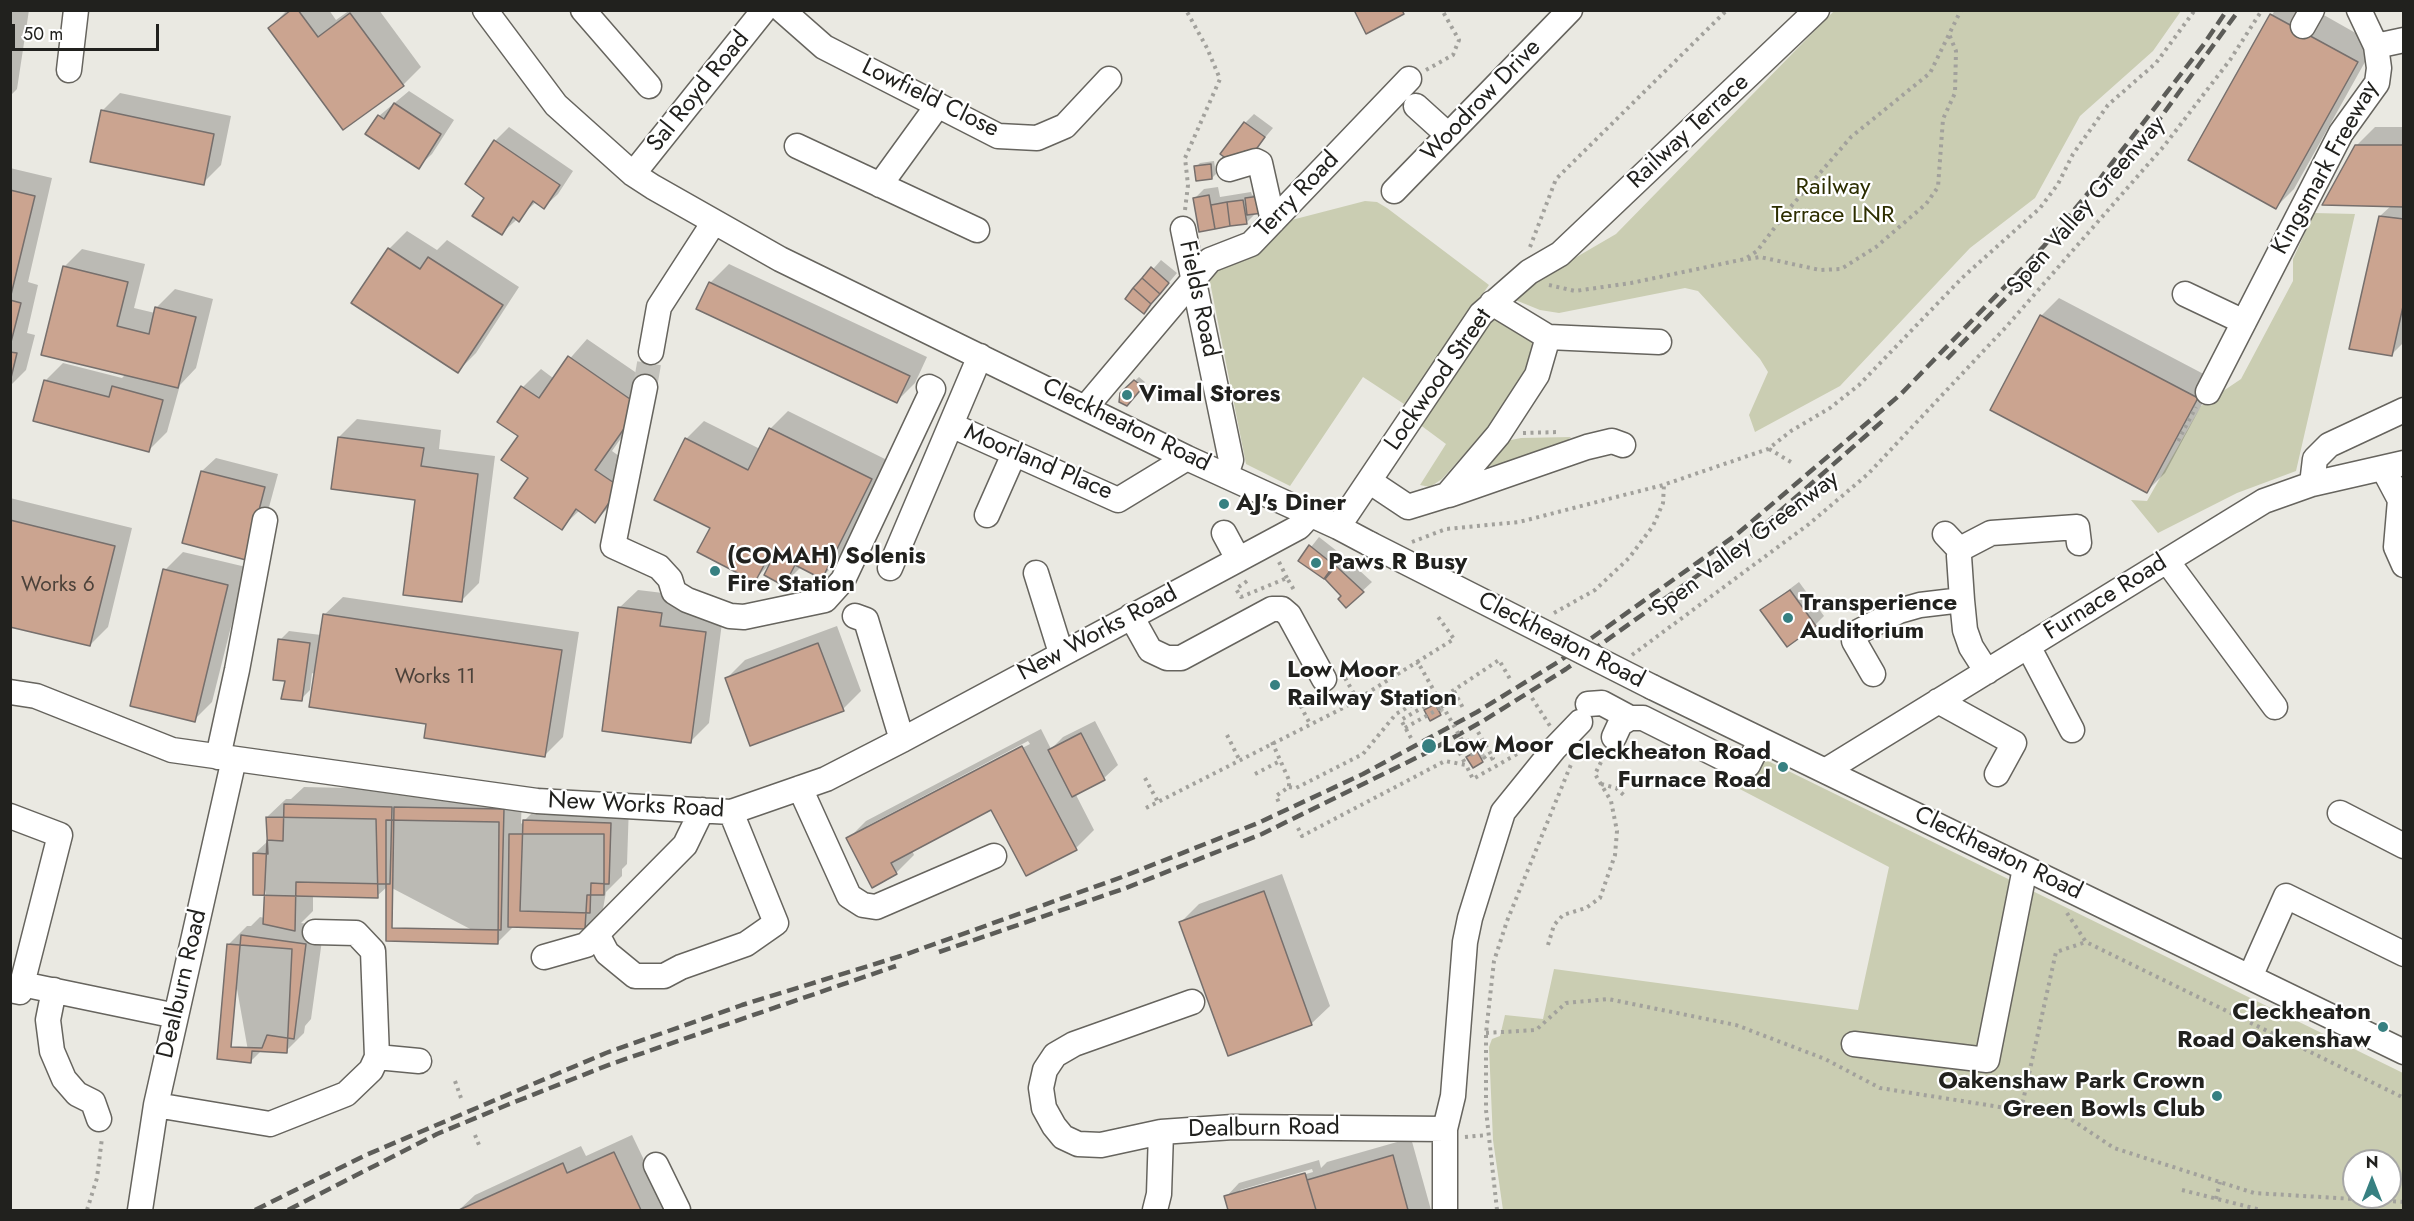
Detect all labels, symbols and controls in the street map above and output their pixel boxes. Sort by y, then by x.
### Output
scale bar [15,12,162,50]
text: 50 m [23,21,63,47]
street label: Sal Royd Road [642,26,756,158]
street label: Woodrow Drive [1416,34,1548,168]
street label: Lowfield Close [857,53,1003,145]
street label: Railway Terrace [1622,69,1756,195]
street label: Kingsmark Freeway [2266,76,2386,260]
street label: Spen Valley Greenway [2002,111,2172,301]
street label: Terry Road [1250,146,1346,244]
park label: Railway Terrace LNR [1772,174,1894,230]
street label: Fields Road [1172,238,1224,360]
street label: Lockwood Street [1379,304,1499,456]
street label: Cleckheaton Road [1037,373,1215,479]
place label: Vimal Stores [1139,381,1281,409]
marker: Vimal Stores [1120,388,1134,402]
street label: Moorland Place [959,419,1117,507]
street label: Spen Valley Greenway [1647,465,1845,625]
place label: AJ's Diner [1236,490,1346,518]
marker: AJ's Diner [1217,497,1231,511]
place label: (COMAH) Solenis Fire Station [727,543,926,599]
place label: Paws R Busy [1328,549,1467,577]
street label: Furnace Road [2039,549,2173,647]
marker: Paws R Busy [1309,556,1323,570]
marker: (COMAH) Solenis Fire Station [708,564,722,578]
house number: Works 6 [21,573,95,599]
street label: New Works Road [1013,580,1183,688]
street label: Cleckheaton Road [1473,587,1649,695]
place label: Transperience Auditorium [1800,590,1957,646]
marker: Transperience Auditorium [1781,611,1795,625]
place label: Low Moor Railway Station [1287,657,1457,713]
house number: Works 11 [395,665,475,691]
marker: Low Moor Railway Station [1268,678,1282,692]
place label: Low Moor [1442,732,1554,760]
marker: Low Moor [1420,737,1438,755]
place label: Cleckheaton Road Furnace Road [1568,739,1771,795]
marker: Cleckheaton Road Furnace Road [1776,760,1790,774]
street label: New Works Road [547,787,725,825]
street label: Cleckheaton Road [1909,801,2087,907]
street label: Dealburn Road [152,907,214,1061]
place label: Cleckheaton Road Oakenshaw [2177,999,2371,1055]
marker: Cleckheaton Road Oakenshaw [2376,1020,2390,1034]
place label: Oakenshaw Park Crown Green Bowls Club [1938,1068,2205,1124]
marker: Oakenshaw Park Crown Green Bowls Club [2210,1089,2224,1103]
street label: Dealburn Road [1188,1113,1340,1145]
north arrow [2342,1149,2402,1209]
text: N [2366,1151,2378,1174]

